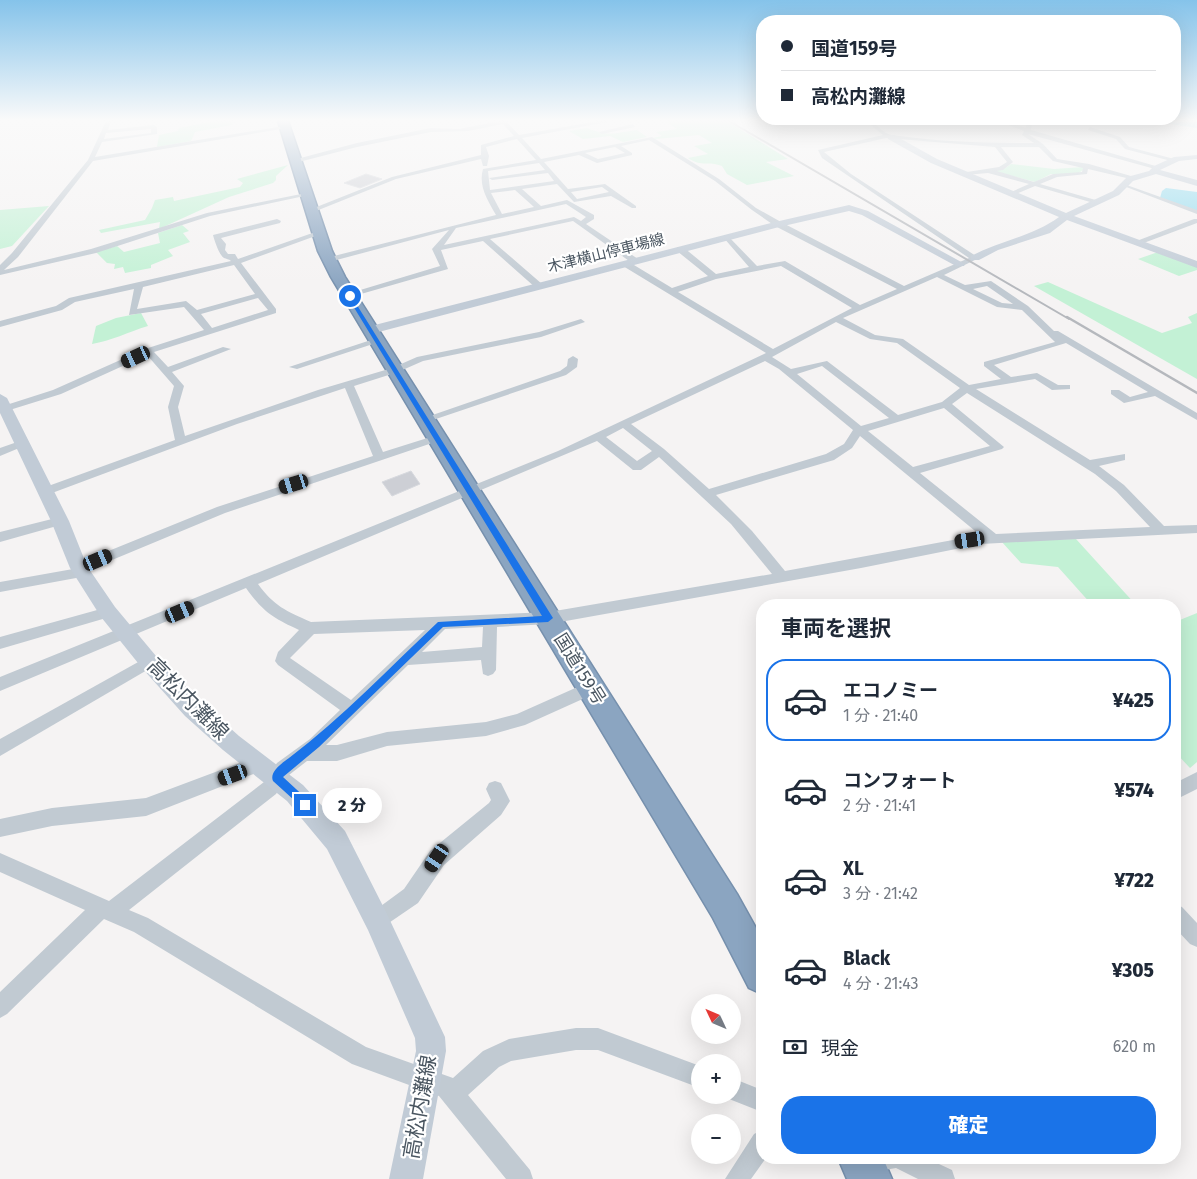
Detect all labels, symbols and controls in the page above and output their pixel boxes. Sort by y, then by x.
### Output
text: 国道159号 [811,37,897,60]
text: 高松内灘線 [811,85,906,108]
street label: 木津横山停車場線 [546,230,666,276]
route start [339,285,361,307]
car [119,344,152,370]
car [277,472,310,496]
car [954,530,985,550]
car [81,547,114,573]
car [163,599,196,625]
text: 車両を選択 [781,615,891,642]
street label: 国道159号 [549,629,611,709]
street label: 高松内灘線 [142,653,234,745]
icon: car [783,678,828,723]
text: エコノミー [843,679,938,702]
text: ¥425 [1113,689,1154,712]
text: 1 分 · 21:40 [843,706,918,725]
car [216,763,249,787]
icon: car [783,768,828,813]
text: コンフォート [843,769,956,792]
text: ¥574 [1114,779,1154,802]
callout: 2 分 [322,788,382,822]
route end [294,794,316,816]
text: 2 分 [338,796,366,815]
text: 2 分 · 21:41 [843,796,916,815]
car [422,841,451,875]
text: XL [843,857,864,880]
icon: car [783,858,828,903]
text: ¥722 [1114,869,1154,892]
text: 3 分 · 21:42 [843,884,918,903]
text: Black [843,947,890,970]
icon: car [783,948,828,993]
text: ¥305 [1112,959,1154,982]
text: 4 分 · 21:43 [843,974,919,993]
north arrow [691,994,741,1044]
map controls [691,994,741,1164]
icon: cash [781,1033,809,1061]
text: 現金 [821,1037,859,1060]
text: 620 m [1113,1037,1156,1056]
street label: 高松内灘線 [398,1053,442,1161]
button: + [691,1054,741,1104]
button: 確定 [781,1096,1156,1154]
button: − [691,1114,741,1164]

